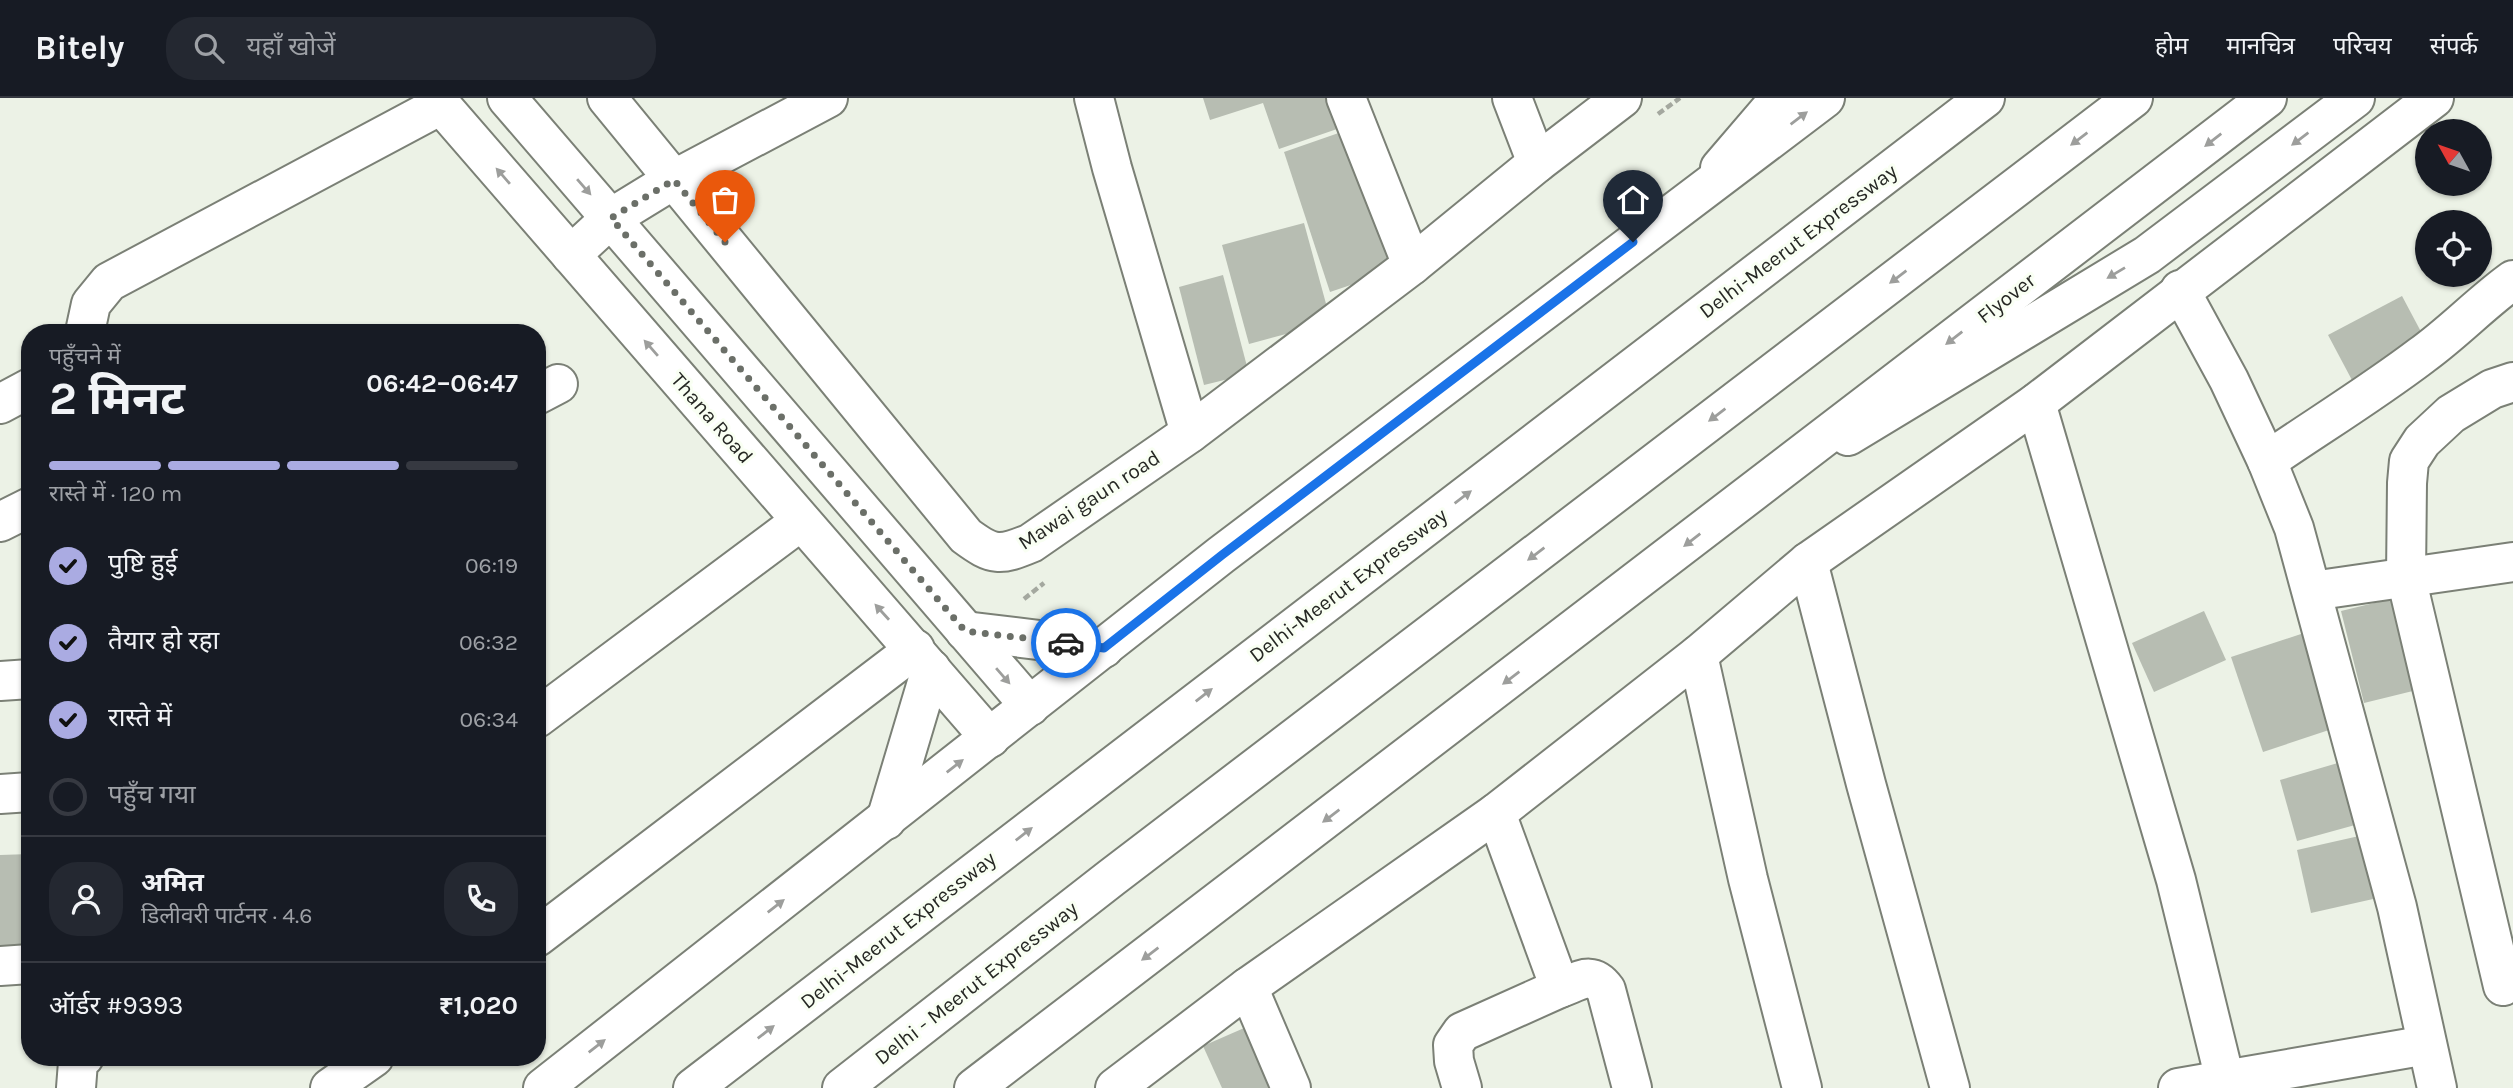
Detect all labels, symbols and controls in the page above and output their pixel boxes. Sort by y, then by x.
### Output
search box [166,17,656,80]
text: Bitely [35,29,124,67]
icon: search [190,29,228,67]
text: यहाँ खोजें [246,31,335,62]
text: होम [2155,32,2188,60]
text: मानचित्र [2226,32,2295,60]
text: परिचय [2333,32,2392,60]
text: संपर्क [2430,32,2478,60]
one-way arrow [1789,110,1807,125]
north arrow [2415,119,2492,196]
map controls [2415,119,2492,287]
one-way arrow [2070,132,2088,147]
one-way arrow [2204,132,2222,147]
one-way arrow [2291,132,2309,146]
street label: Delhi-Meerut Expressway [1694,159,1902,323]
one-way arrow [495,167,511,185]
pin [695,170,755,242]
pin [1603,170,1663,242]
one-way arrow [576,178,592,196]
icon: bag [706,181,744,219]
icon: home [1614,181,1652,219]
button: locate [2415,210,2492,287]
one-way arrow [2107,267,2126,280]
street label: Flyover [1972,268,2040,328]
one-way arrow [1889,270,1907,284]
one-way arrow [1946,330,1964,345]
one-way arrow [644,340,659,357]
text: पहुँचने में [49,343,121,370]
text: 06:42–06:47 [366,368,518,399]
street label: Thana Road [666,368,758,468]
text: 2 मिनट [49,372,185,426]
one-way arrow [1708,408,1726,422]
street label: Mawai gaun road [1014,445,1164,555]
text: रास्ते में · 120 m [49,480,182,507]
one-way arrow [1453,490,1471,505]
street label: Delhi-Meerut Expressway [1244,503,1452,667]
one-way arrow [1683,532,1701,546]
one-way arrow [1527,546,1545,560]
icon: check [49,547,87,585]
text: पुष्टि हुई [108,548,177,579]
text: 06:19 [465,552,518,579]
one-way arrow [874,604,890,621]
courier [1031,608,1101,678]
icon: check [49,624,87,662]
icon: car [1047,624,1085,662]
text: तैयार हो रहा [108,625,219,656]
text: 06:32 [459,629,518,656]
one-way arrow [995,667,1010,684]
one-way arrow [1503,670,1521,685]
one-way arrow [1195,689,1213,703]
icon: check [49,701,87,739]
text: रास्ते में [108,702,172,733]
text: 06:34 [459,706,518,733]
one-way arrow [946,758,964,773]
text: पहुँच गया [108,779,196,810]
one-way arrow [1322,808,1340,823]
one-way arrow [1014,826,1032,841]
street label: Delhi-Meerut Expressway [796,846,1001,1014]
button: person [49,862,123,936]
button: phone [444,862,518,936]
text: अमित [141,867,204,898]
street label: Delhi - Meerut Expressway [870,896,1082,1070]
one-way arrow [767,899,785,914]
text: डिलीवरी पार्टनर · 4.6 [141,902,312,929]
one-way arrow [1141,946,1159,961]
text: ऑर्डर #9393 [49,990,183,1021]
text: ₹1,020 [439,990,518,1021]
one-way arrow [756,1025,774,1040]
one-way arrow [588,1039,606,1054]

